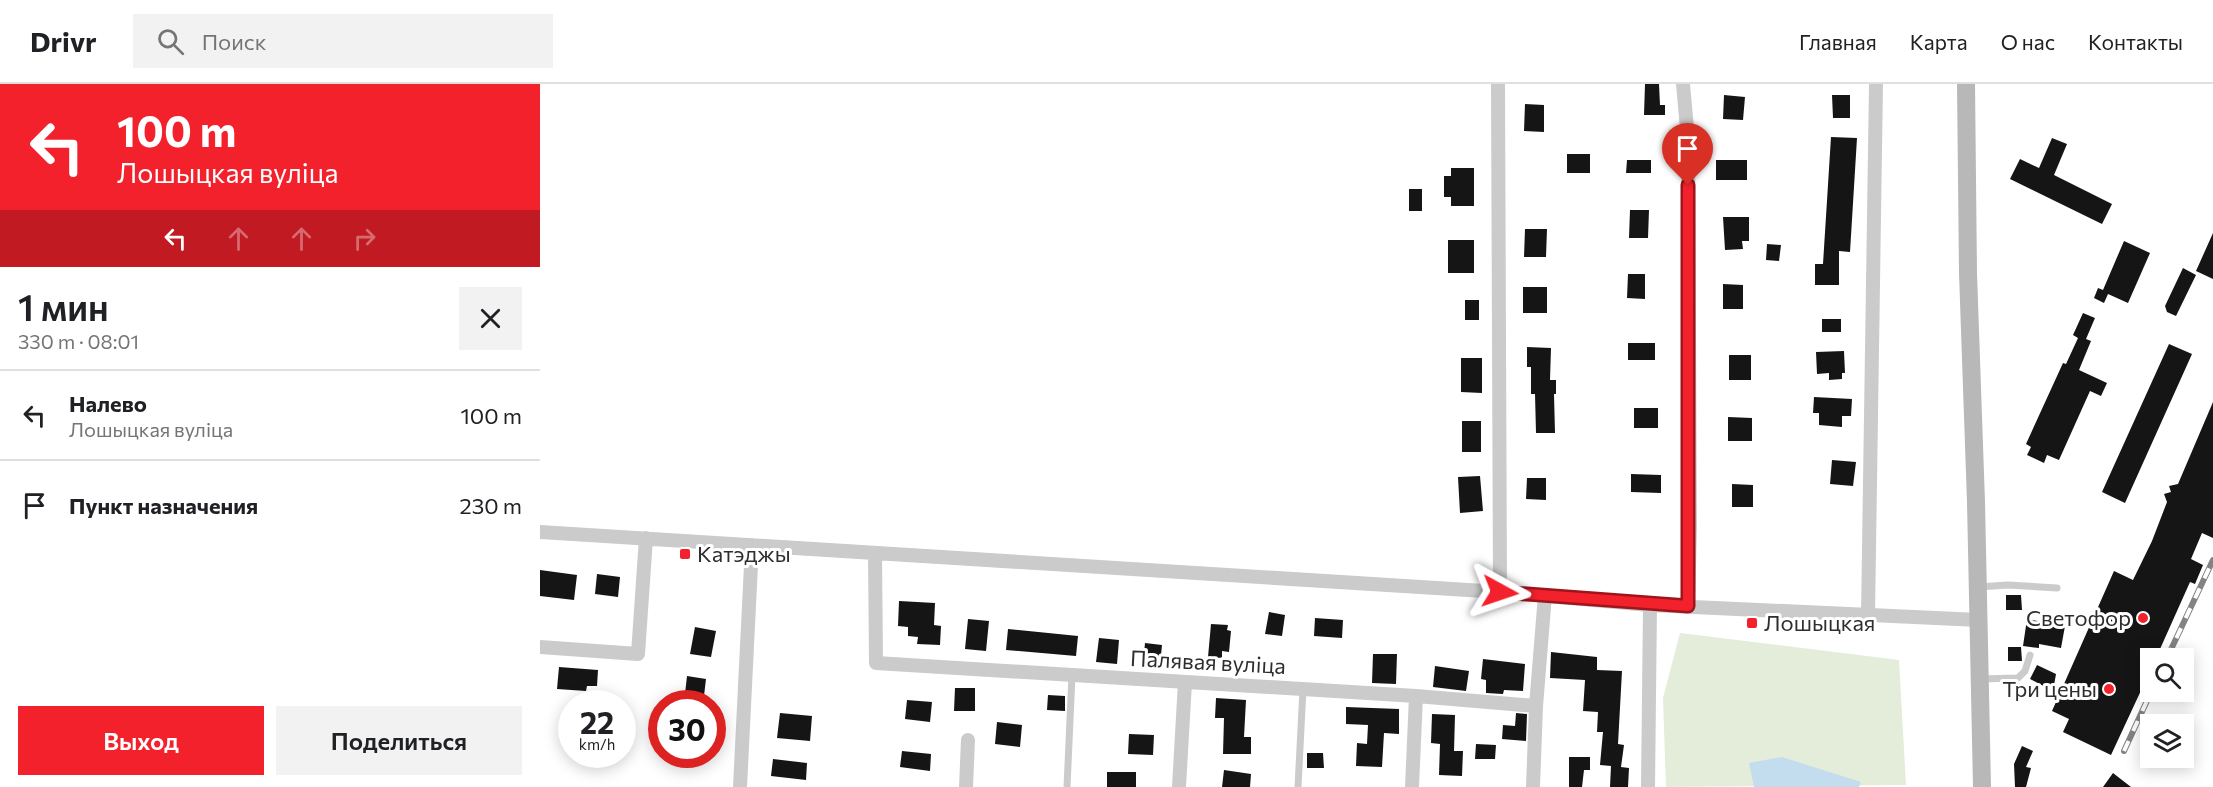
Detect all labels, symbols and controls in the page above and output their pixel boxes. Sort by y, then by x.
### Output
search box [133,14,553,68]
text: Drivr [30,24,97,58]
icon: search [154,25,187,58]
text: Поиск [202,28,266,55]
text: Главная [1799,29,1877,54]
text: Карта [1910,29,1968,54]
text: О нас [2001,29,2055,54]
text: Контакты [2088,29,2183,54]
text: 100 m [117,104,237,156]
icon: left [18,108,96,186]
pin [1662,123,1713,185]
icon: arrive [1671,132,1704,165]
text: Лошыцкая вуліца [117,156,338,189]
icon: left [159,222,192,255]
icon: ahead [222,222,255,255]
icon: ahead [285,222,318,255]
icon: right [348,222,381,255]
text: 1 мин [18,284,109,328]
button: close [459,287,522,350]
text: 330 m · 08:01 [18,329,139,353]
text: Налево [69,390,147,417]
icon: left [18,399,51,432]
text: 100 m [460,402,522,429]
text: Лошыцкая вуліца [69,417,233,441]
icon: arrive [18,489,51,522]
text: Пункт назначения [69,492,258,519]
text: 230 m [459,492,522,519]
place label: Катэджы [697,540,791,567]
marker: Катэджы [678,547,692,561]
position arrow [1468,560,1532,624]
place label: Светофор [2026,604,2131,631]
place label: Лошыцкая [1764,609,1875,636]
marker: Светофор [2136,611,2150,625]
marker: Лошыцкая [1745,616,1759,630]
street label: Палявая вуліца [1130,644,1287,679]
map controls [2140,648,2194,768]
button: search [2140,648,2194,702]
place label: Три цены [2002,675,2097,702]
marker: Три цены [2102,682,2116,696]
speed limit sign: 30 [648,690,726,768]
text: 22 [580,703,614,740]
button: Выход [18,706,264,775]
button: Поделиться [276,706,522,775]
button: layers [2140,714,2194,768]
text: km/h [579,735,615,753]

